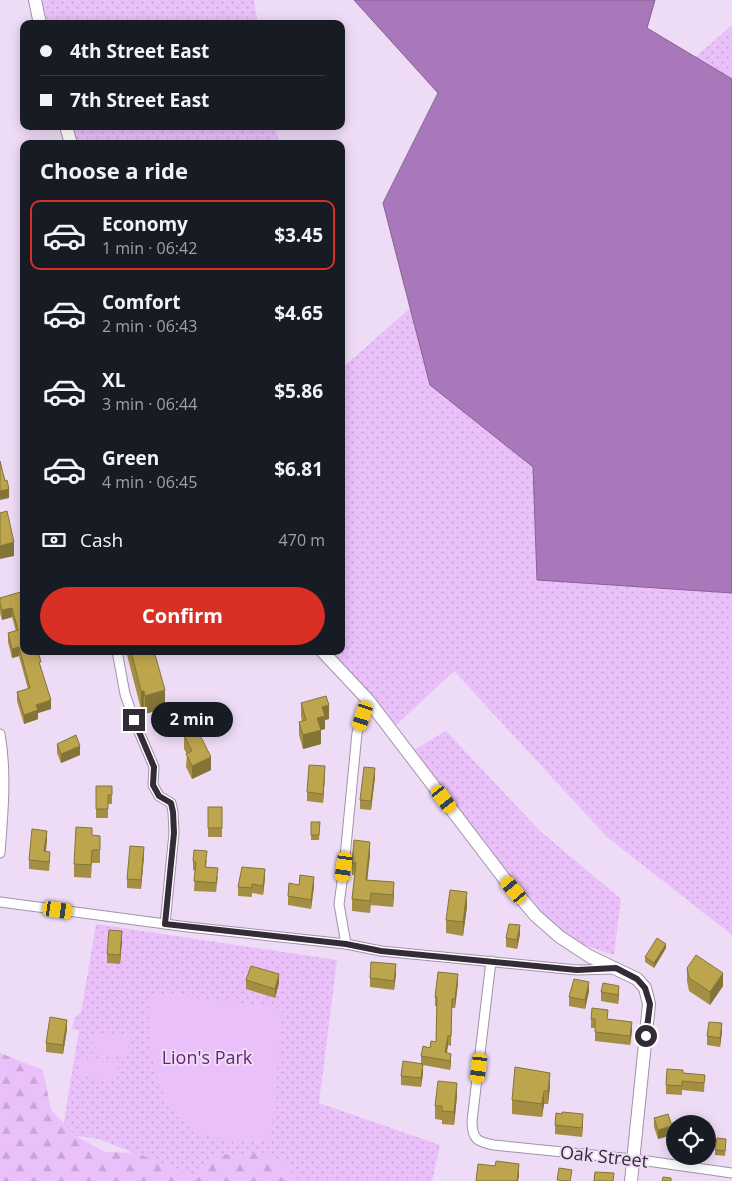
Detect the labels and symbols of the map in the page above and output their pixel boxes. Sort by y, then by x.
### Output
car [351,699,374,733]
callout: 2 min [152,702,234,738]
route end [123,709,145,731]
car [428,783,459,815]
car [334,851,353,883]
car [498,874,529,906]
car [42,900,73,920]
route start [635,1025,657,1047]
park label: Lion's Park [162,1045,253,1069]
car [469,1052,488,1084]
street label: Oak Street [559,1139,649,1173]

